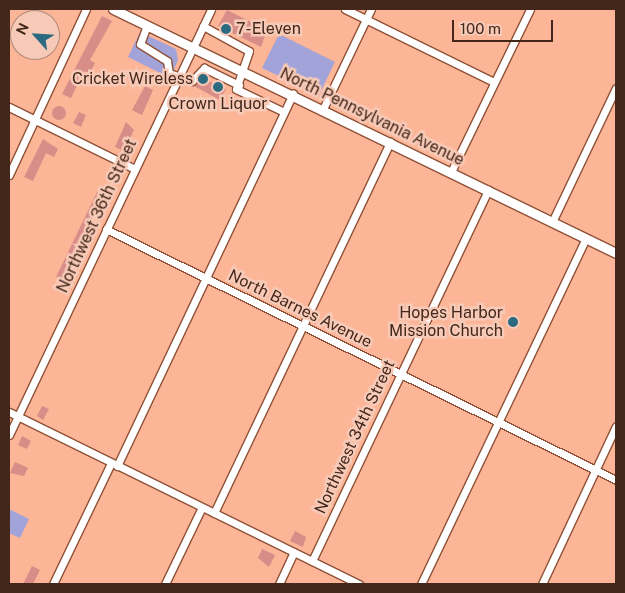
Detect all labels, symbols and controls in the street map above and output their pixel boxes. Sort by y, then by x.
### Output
north arrow [10,10,60,60]
scale bar [455,10,556,42]
place label: 7-Eleven [236,19,301,39]
text: N [13,20,32,37]
text: 100 m [460,20,501,37]
marker: 7-Eleven [220,23,232,35]
street label: North Pennsylvania Avenue [277,64,467,170]
place label: Cricket Wireless [72,69,193,89]
marker: Cricket Wireless [197,73,209,85]
marker: Crown Liquor [212,81,224,93]
place label: Crown Liquor [169,94,267,114]
street label: Northwest 36th Street [53,136,141,296]
street label: North Barnes Avenue [225,266,375,352]
place label: Hopes Harbor Mission Church [389,303,503,341]
marker: Hopes Harbor Mission Church [507,316,519,328]
street label: Northwest 34th Street [311,357,399,517]

